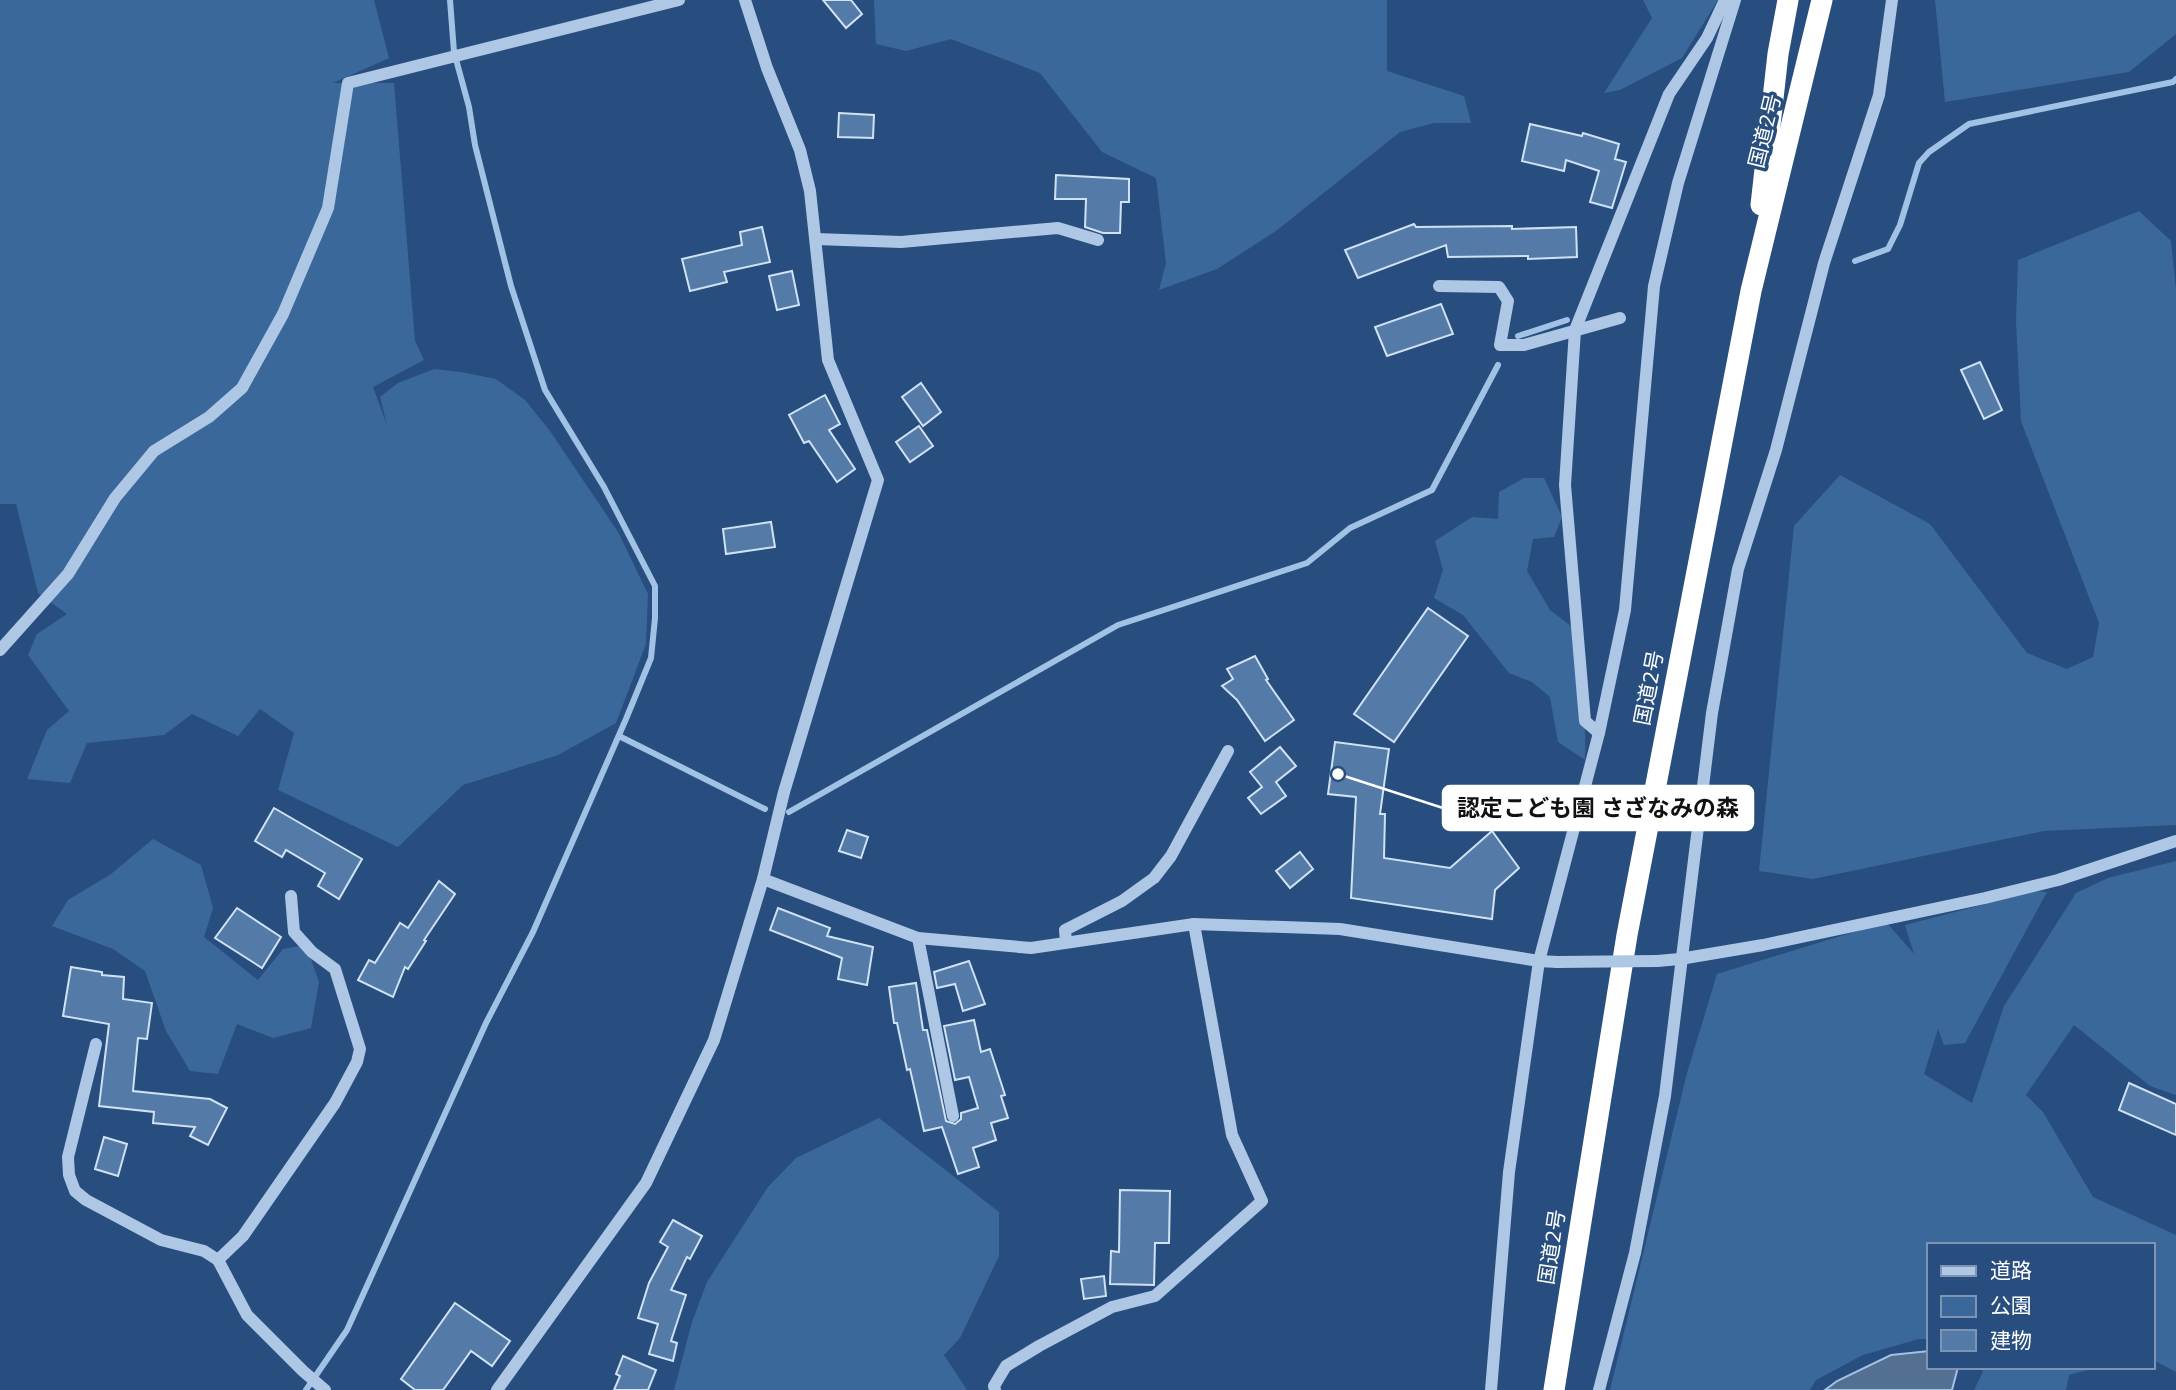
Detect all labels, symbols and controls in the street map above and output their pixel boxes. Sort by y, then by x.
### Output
street label: 国道2号 [1742,91,1788,171]
street label: 国道2号 [1628,648,1670,728]
callout: 認定こども園 さざなみの森 [1443,786,1753,830]
text: 認定こども園 さざなみの森 [1457,793,1739,824]
street label: 国道2号 [1532,1207,1572,1287]
legend [1927,1243,2155,1369]
text: 道路 [1990,1257,2032,1285]
text: 公園 [1990,1292,2032,1320]
text: 建物 [1990,1327,2032,1355]

